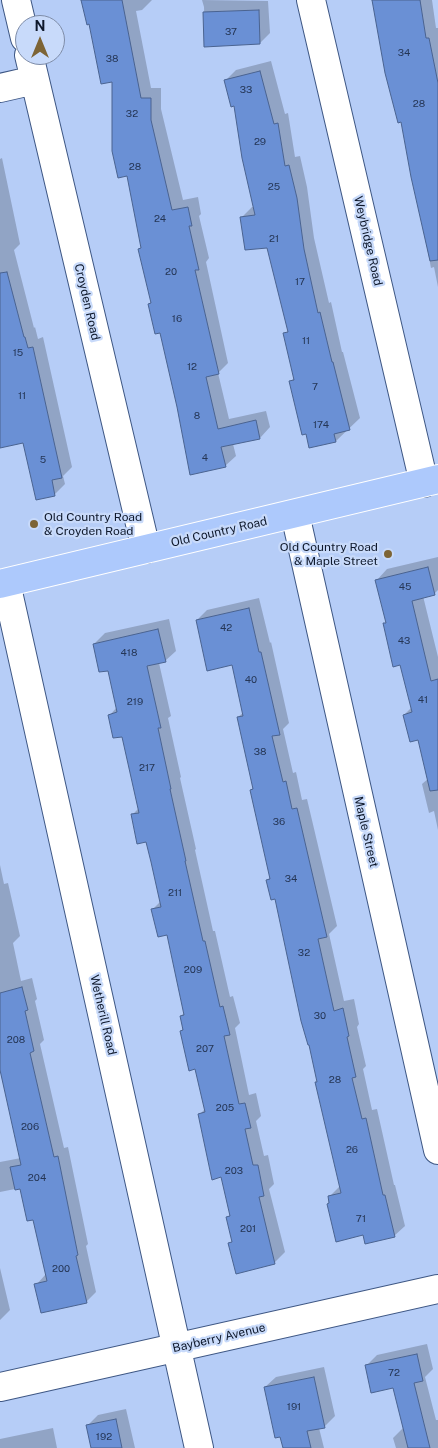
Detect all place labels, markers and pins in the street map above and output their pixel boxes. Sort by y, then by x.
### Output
place label: Old Country Road & Croyden Road [44,510,142,538]
marker: Old Country Road & Croyden Road [28,518,40,530]
place label: Old Country Road & Maple Street [280,540,378,568]
marker: Old Country Road & Maple Street [382,548,394,560]

